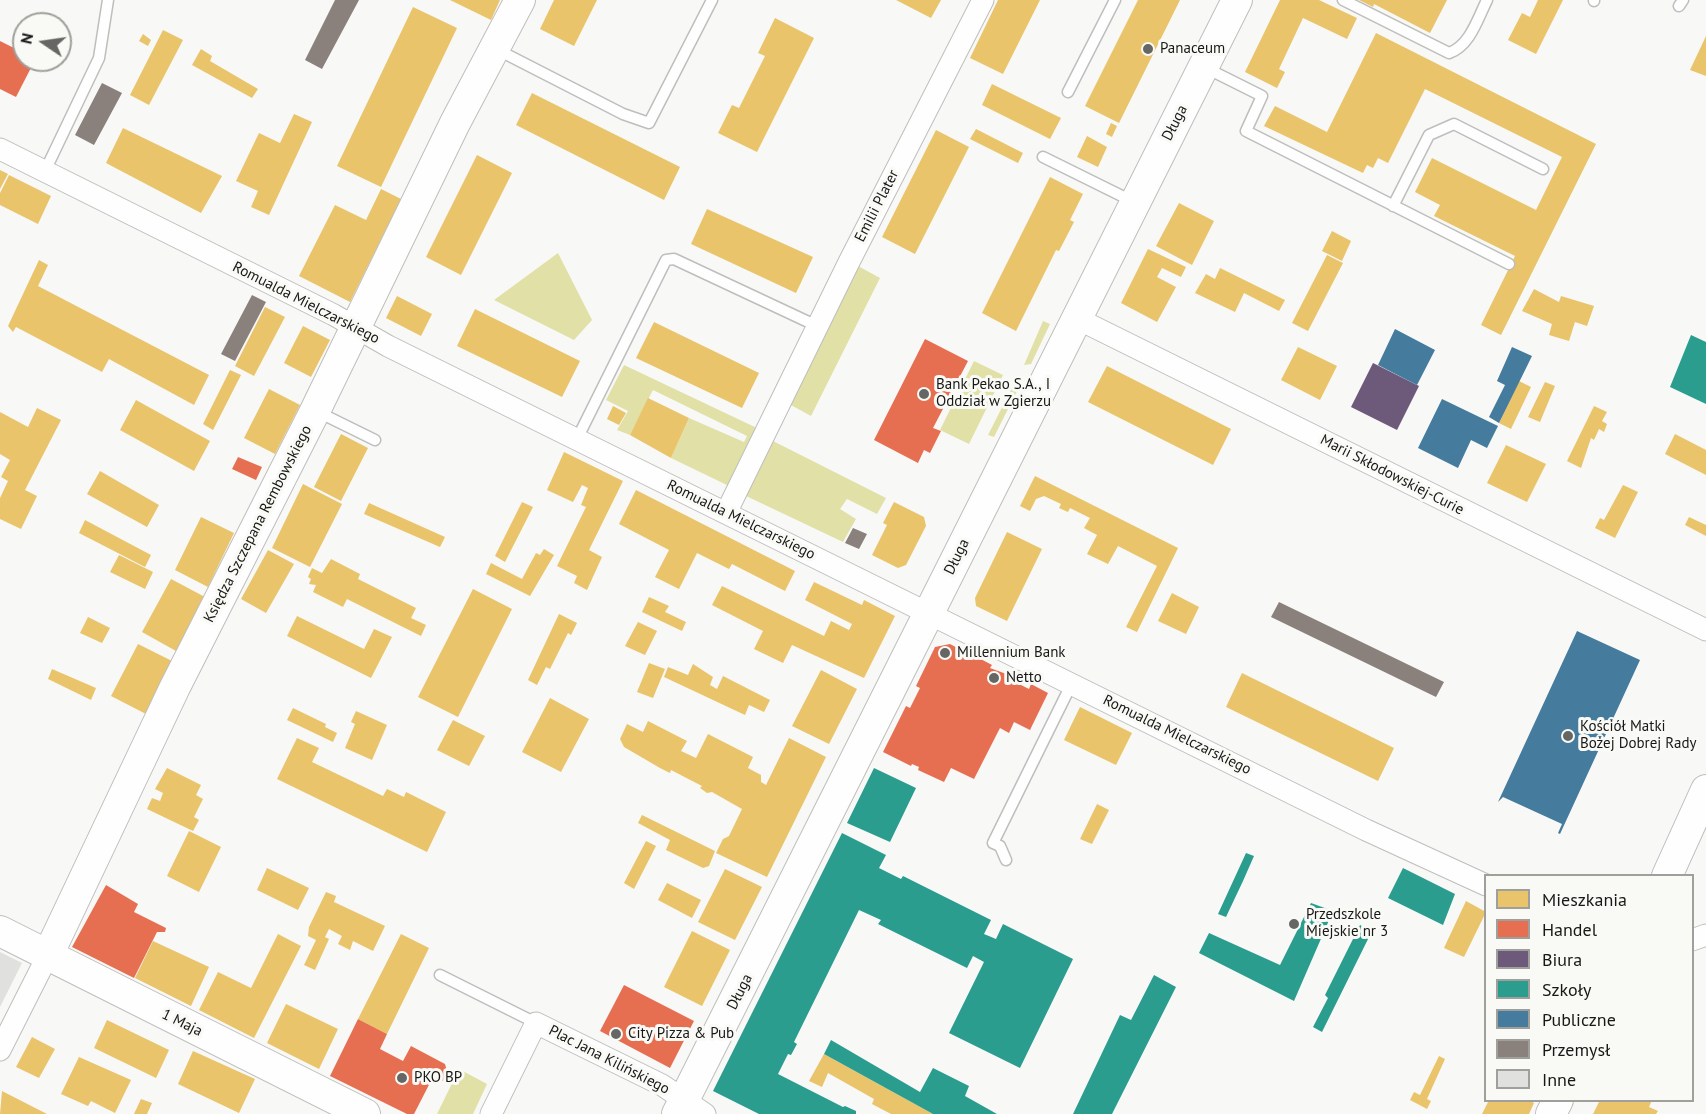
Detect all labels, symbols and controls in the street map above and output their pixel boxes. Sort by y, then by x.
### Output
north arrow [12,12,72,72]
text: N [15,31,37,46]
place label: Panaceum [1160,40,1225,58]
marker: Panaceum [1141,42,1155,56]
street label: Długa [1158,102,1192,144]
street label: Emilii Plater [851,167,903,245]
street label: Romualda Mielczarskiego [229,258,383,348]
place label: Bank Pekao S.A., I Oddział w Zgierzu [936,376,1051,411]
marker: Bank Pekao S.A., I Oddział w Zgierzu [917,387,931,401]
street label: Księdza Szczepana Rembowskiego [200,422,316,626]
street label: Marii Skłodowskiej-Curie [1317,431,1467,519]
street label: Romualda Mielczarskiego [664,476,818,564]
street label: Długa [941,536,973,578]
place label: Millennium Bank [957,644,1066,662]
marker: Millennium Bank [938,646,952,660]
place label: Netto [1006,669,1042,687]
marker: Netto [987,671,1001,685]
street label: Romualda Mielczarskiego [1100,691,1254,779]
place label: Kościół Matki Bożej Dobrej Rady [1580,718,1697,753]
marker: Kościół Matki Bożej Dobrej Rady [1561,729,1575,743]
legend [1484,874,1694,1102]
text: Mieszkania [1542,888,1627,911]
place label: Przedszkole Miejskie nr 3 [1306,906,1388,941]
marker: Przedszkole Miejskie nr 3 [1287,917,1301,931]
text: Handel [1542,918,1597,941]
text: Biura [1542,948,1582,971]
street label: Długa [723,971,757,1013]
text: Szkoły [1542,978,1591,1001]
street label: 1 Maja [159,1006,205,1040]
text: Publiczne [1542,1008,1616,1031]
street label: Plac Jana Kilińskiego [546,1022,672,1098]
place label: City Pizza & Pub [628,1025,734,1043]
marker: City Pizza & Pub [609,1027,623,1041]
text: Przemysł [1542,1038,1610,1061]
text: Inne [1542,1068,1576,1091]
place label: PKO BP [414,1069,462,1087]
marker: PKO BP [395,1071,409,1085]

